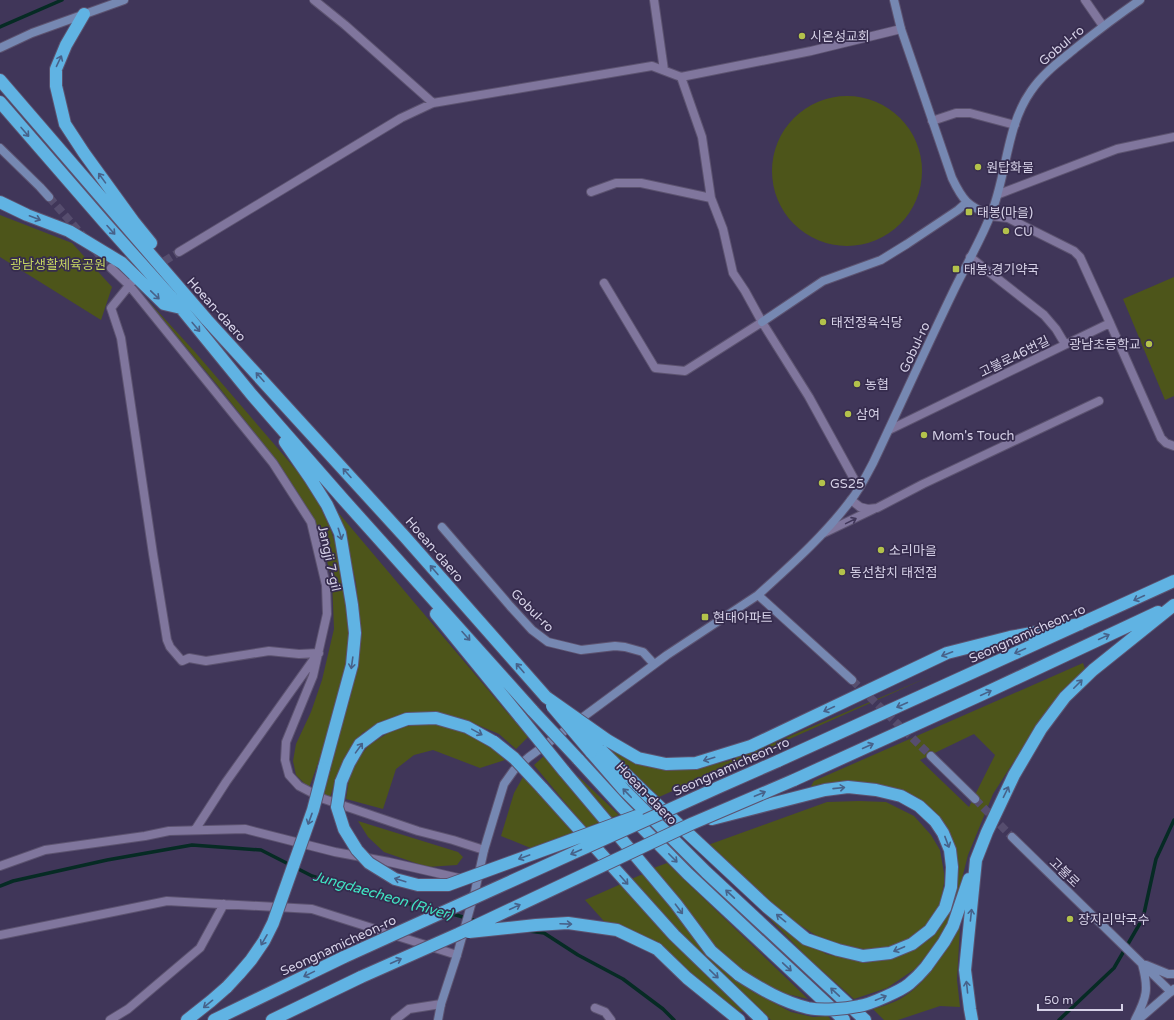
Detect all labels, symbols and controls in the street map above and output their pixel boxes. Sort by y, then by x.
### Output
street label: Gobul-ro [1036,22,1088,69]
place label: 시온성교회 [810,29,870,45]
marker: 시온성교회 [797,31,807,41]
one-way arrow [56,56,63,68]
one-way arrow [21,126,30,137]
place label: 원탑화물 [986,160,1034,176]
marker: 원탑화물 [973,162,983,172]
one-way arrow [98,172,106,183]
place label: 태봉(마을) [977,205,1033,221]
marker: 태봉(마을) [964,207,974,217]
one-way arrow [29,215,41,223]
one-way arrow [106,224,115,235]
place label: CU [1014,224,1033,240]
marker: CU [1001,226,1011,236]
park label: 광남생활체육공원 [10,257,106,273]
place label: 태봉.경기약국 [964,262,1039,278]
marker: 태봉.경기약국 [951,264,961,274]
street label: Hoean-daero [183,274,249,345]
one-way arrow [150,290,160,300]
place label: 태전정육식당 [831,315,903,331]
marker: 태전정육식당 [818,317,828,327]
street label: Gobul-ro [896,319,934,375]
one-way arrow [192,322,201,333]
street label: 고불로46번길 [977,333,1052,381]
place label: 광남초등학교 [1069,337,1141,353]
marker: 광남초등학교 [1144,339,1154,349]
one-way arrow [255,372,264,382]
place label: 농협 [865,377,889,393]
marker: 농협 [852,379,862,389]
place label: 삼여 [856,407,880,423]
marker: 삼여 [843,409,853,419]
place label: Mom's Touch [932,428,1014,444]
marker: Mom's Touch [919,430,929,440]
one-way arrow [342,468,352,478]
place label: GS25 [830,476,864,492]
marker: GS25 [817,478,827,488]
street label: Hoean-daero [402,514,467,586]
one-way arrow [844,517,856,524]
street label: Jangji 7-gil [314,524,344,593]
one-way arrow [337,527,344,540]
place label: 소리마을 [889,543,937,559]
marker: 소리마을 [876,545,886,555]
one-way arrow [430,565,439,575]
place label: 동선참치 태전점 [850,565,937,581]
marker: 동선참치 태전점 [837,567,847,577]
street label: Gobul-ro [507,586,557,636]
one-way arrow [1133,594,1145,602]
street label: Seongnamicheon-ro [967,601,1088,667]
place label: 현대아파트 [713,610,773,626]
marker: 현대아파트 [700,612,710,622]
one-way arrow [462,631,471,641]
one-way arrow [1098,633,1110,640]
one-way arrow [1015,648,1027,656]
one-way arrow [941,651,953,659]
one-way arrow [348,656,356,669]
one-way arrow [515,662,524,673]
one-way arrow [1073,679,1083,689]
one-way arrow [980,689,992,696]
one-way arrow [896,702,908,709]
one-way arrow [824,706,836,713]
one-way arrow [470,729,482,737]
street label: Seongnamicheon-ro [671,734,792,800]
one-way arrow [861,742,873,749]
one-way arrow [355,743,363,754]
one-way arrow [703,755,715,763]
street label: Hoean-daero [612,759,680,828]
one-way arrow [832,785,845,792]
one-way arrow [1003,786,1010,798]
one-way arrow [622,788,632,798]
one-way arrow [754,790,766,798]
one-way arrow [306,812,314,824]
one-way arrow [944,836,952,848]
one-way arrow [570,849,582,856]
one-way arrow [518,853,530,861]
one-way arrow [668,853,677,863]
street label: 고불로 [1046,854,1083,891]
water label: Jungdaecheon (River) [311,867,456,924]
one-way arrow [620,875,629,885]
one-way arrow [393,876,406,883]
one-way arrow [724,890,735,899]
one-way arrow [508,903,520,910]
one-way arrow [675,903,684,914]
one-way arrow [967,909,974,922]
street label: Seongnamicheon-ro [278,912,399,980]
place label: 장지리막국수 [1078,912,1150,928]
one-way arrow [775,913,786,922]
marker: 장지리막국수 [1065,914,1075,924]
one-way arrow [559,920,572,928]
one-way arrow [259,934,267,946]
one-way arrow [894,946,906,953]
one-way arrow [390,957,402,964]
one-way arrow [782,962,792,971]
one-way arrow [709,969,719,978]
one-way arrow [303,971,315,978]
one-way arrow [963,981,971,994]
scale bar [1038,986,1122,1012]
one-way arrow [830,987,840,997]
text: 50 m [1044,993,1073,1007]
one-way arrow [874,994,886,1002]
one-way arrow [202,1000,213,1008]

